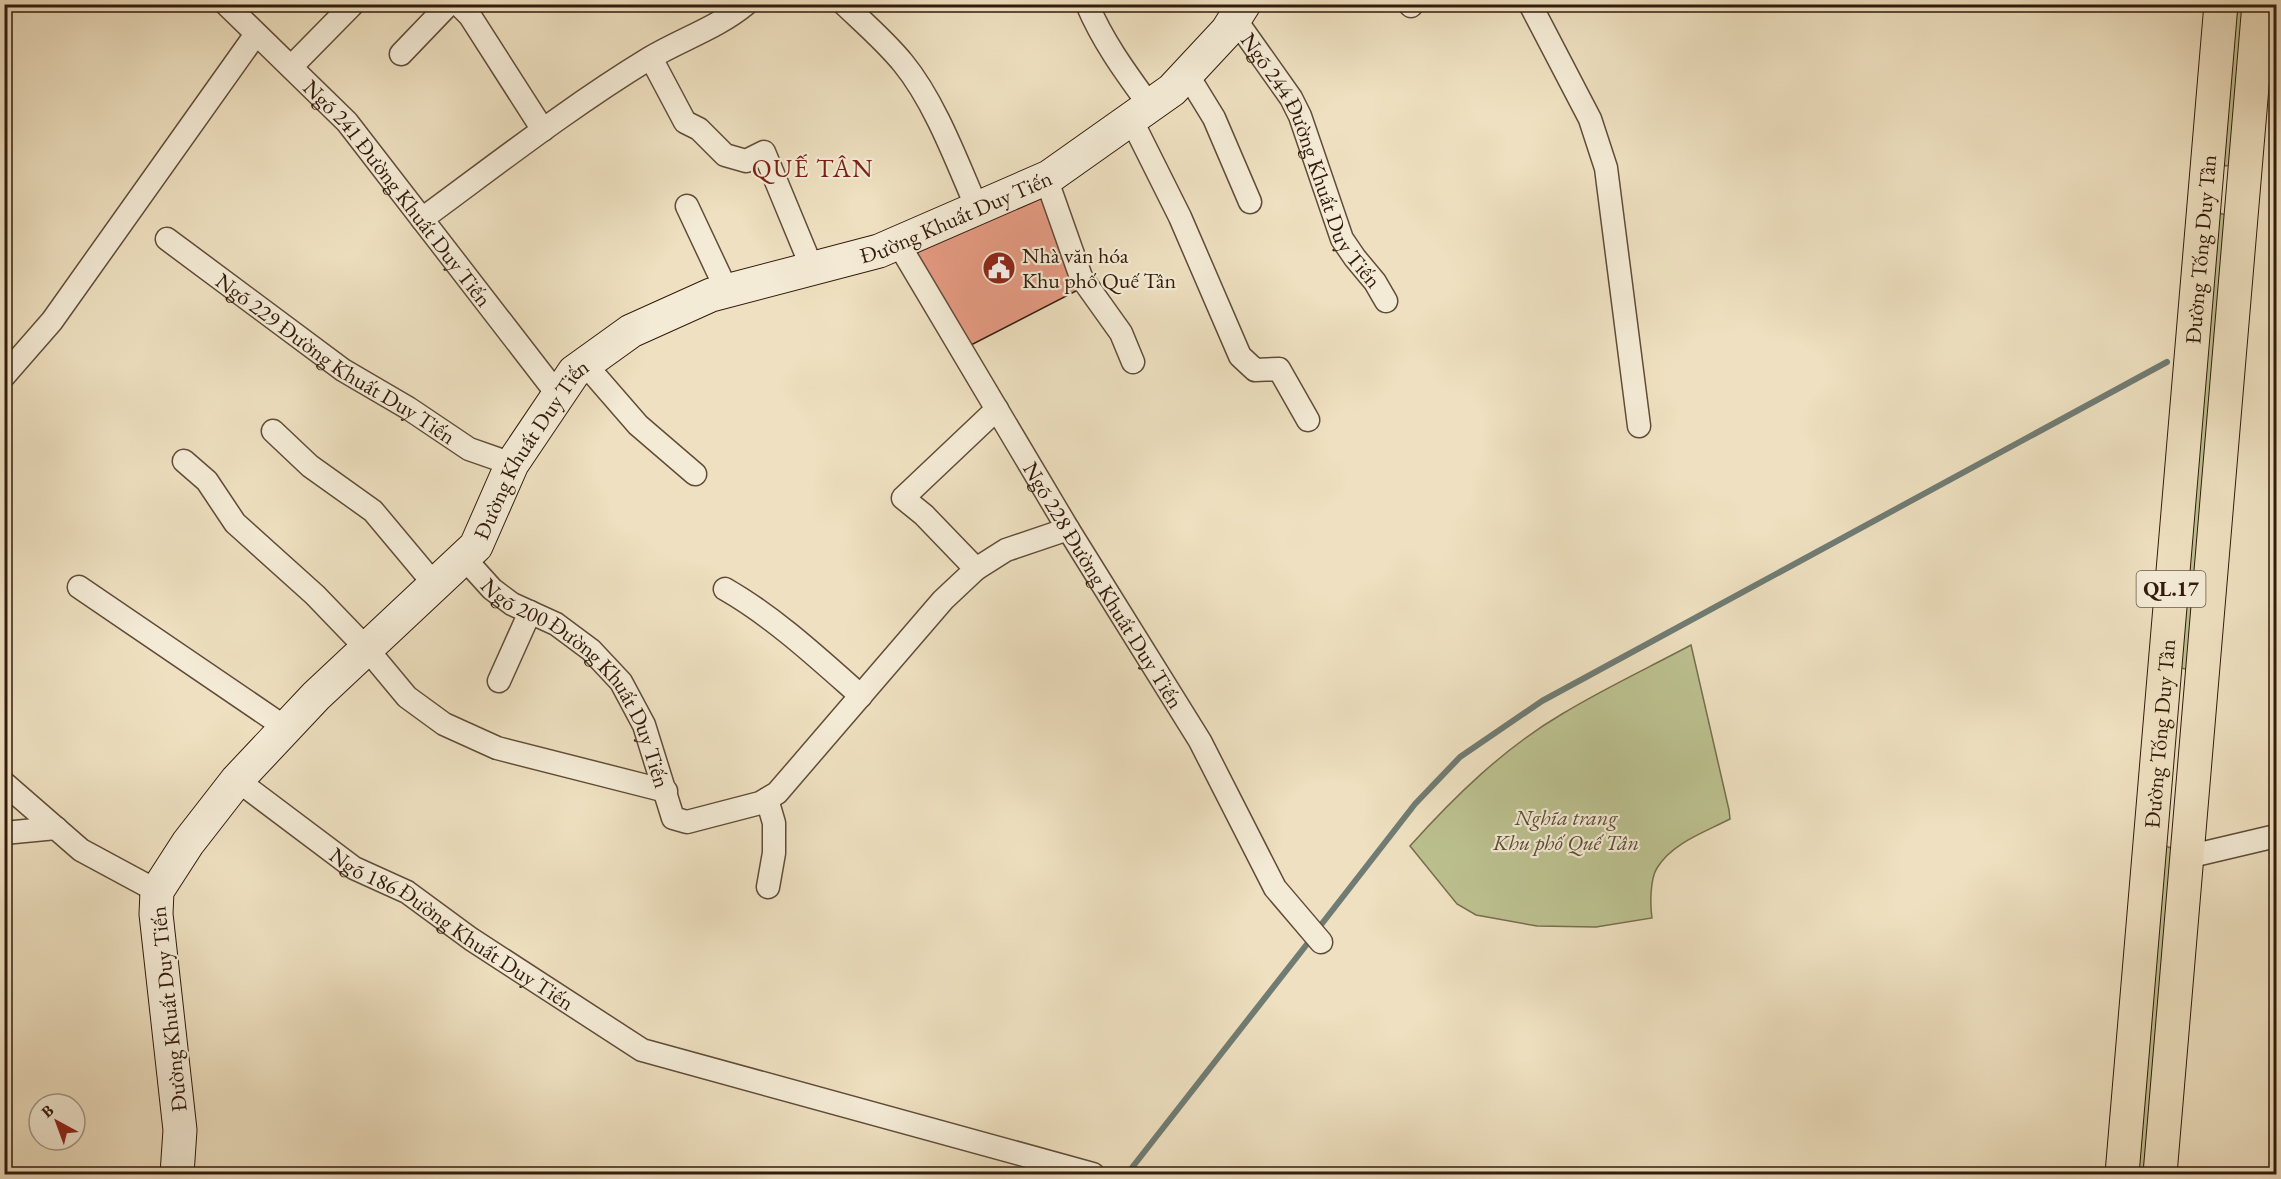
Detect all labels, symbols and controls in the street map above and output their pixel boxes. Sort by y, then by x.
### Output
street label: Ngõ 244 Đường Khuất Duy Tiến [1234,27,1388,294]
street label: Ngõ 241 Đường Khuất Duy Tiến [297,73,499,313]
district label: QUẾ TÂN [752,151,874,185]
street label: Đường Tống Duy Tân [2178,153,2223,345]
street label: Đường Khuất Duy Tiến [857,163,1057,270]
place label: Nhà văn hóa Khu phố Quế Tân [1022,241,1177,295]
public building icon: Nhà văn hóa Khu phố Quế Tân [981,250,1017,286]
street label: Ngõ 229 Đường Khuất Duy Tiến [210,266,462,451]
street label: Đường Khuất Duy Tiến [467,352,595,544]
street label: Ngõ 228 Đường Khuất Duy Tiến [1016,456,1190,714]
road number: QL.17 [2136,571,2206,607]
street label: Ngõ 200 Đường Khuất Duy Tiến [474,572,677,792]
street label: Đường Tống Duy Tân [2137,637,2182,829]
park label: Nghĩa trang Khu phố Quế Tân [1492,803,1639,857]
street label: Ngõ 186 Đường Khuất Duy Tiến [324,841,580,1017]
street label: Đường Khuất Duy Tiến [143,905,194,1113]
north arrow [27,1092,87,1152]
text: B [37,1100,58,1122]

